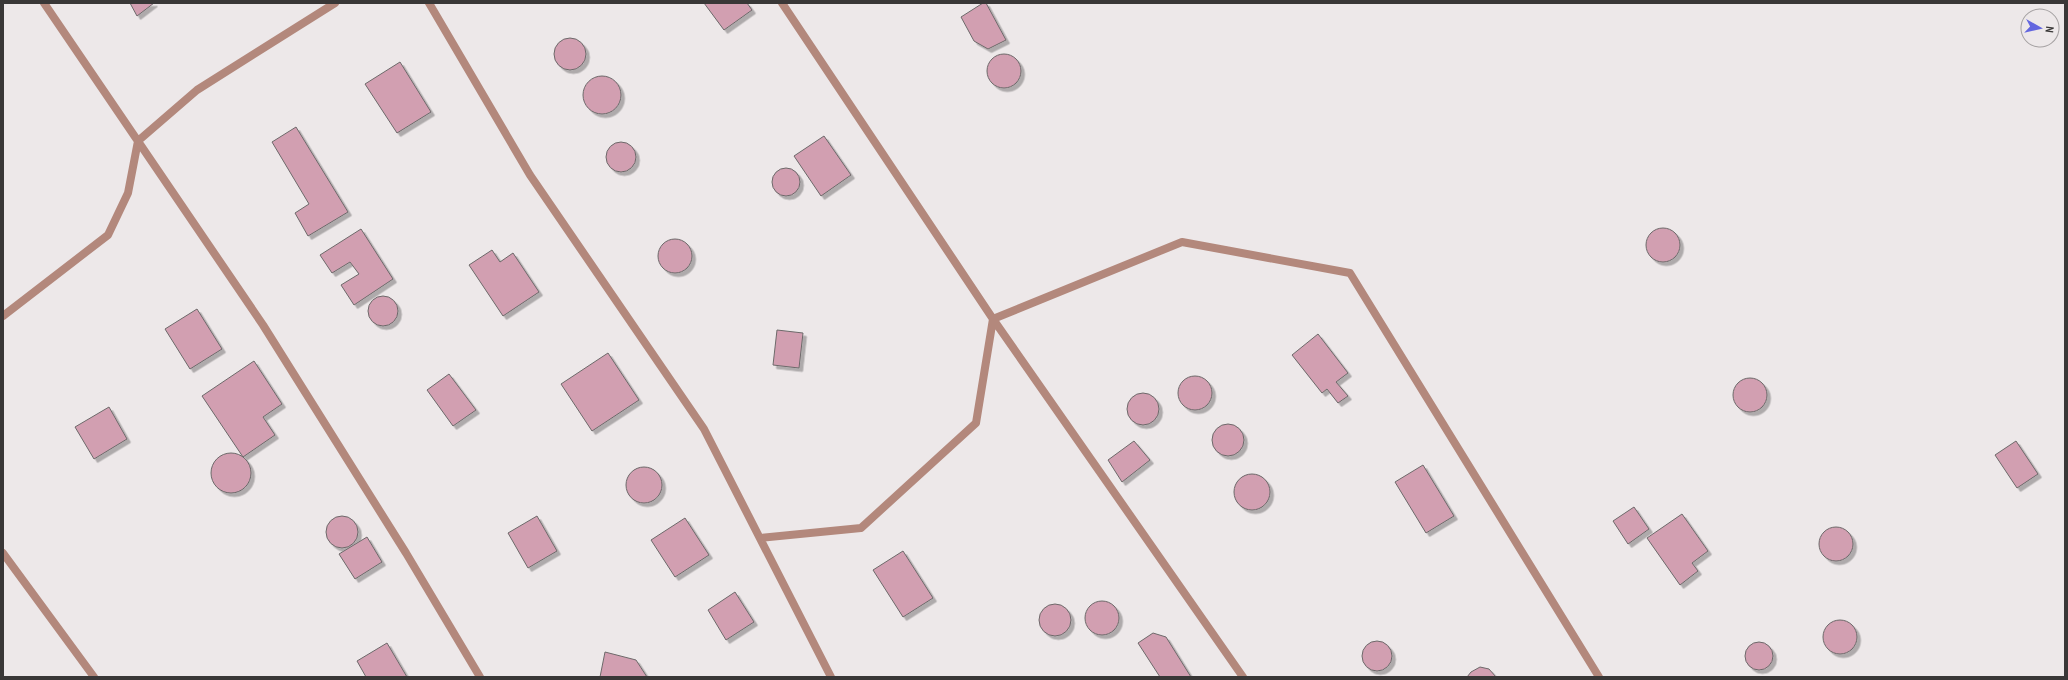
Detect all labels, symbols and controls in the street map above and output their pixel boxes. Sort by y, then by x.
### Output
north arrow [2020,8,2060,48]
text: N [2043,25,2057,33]

